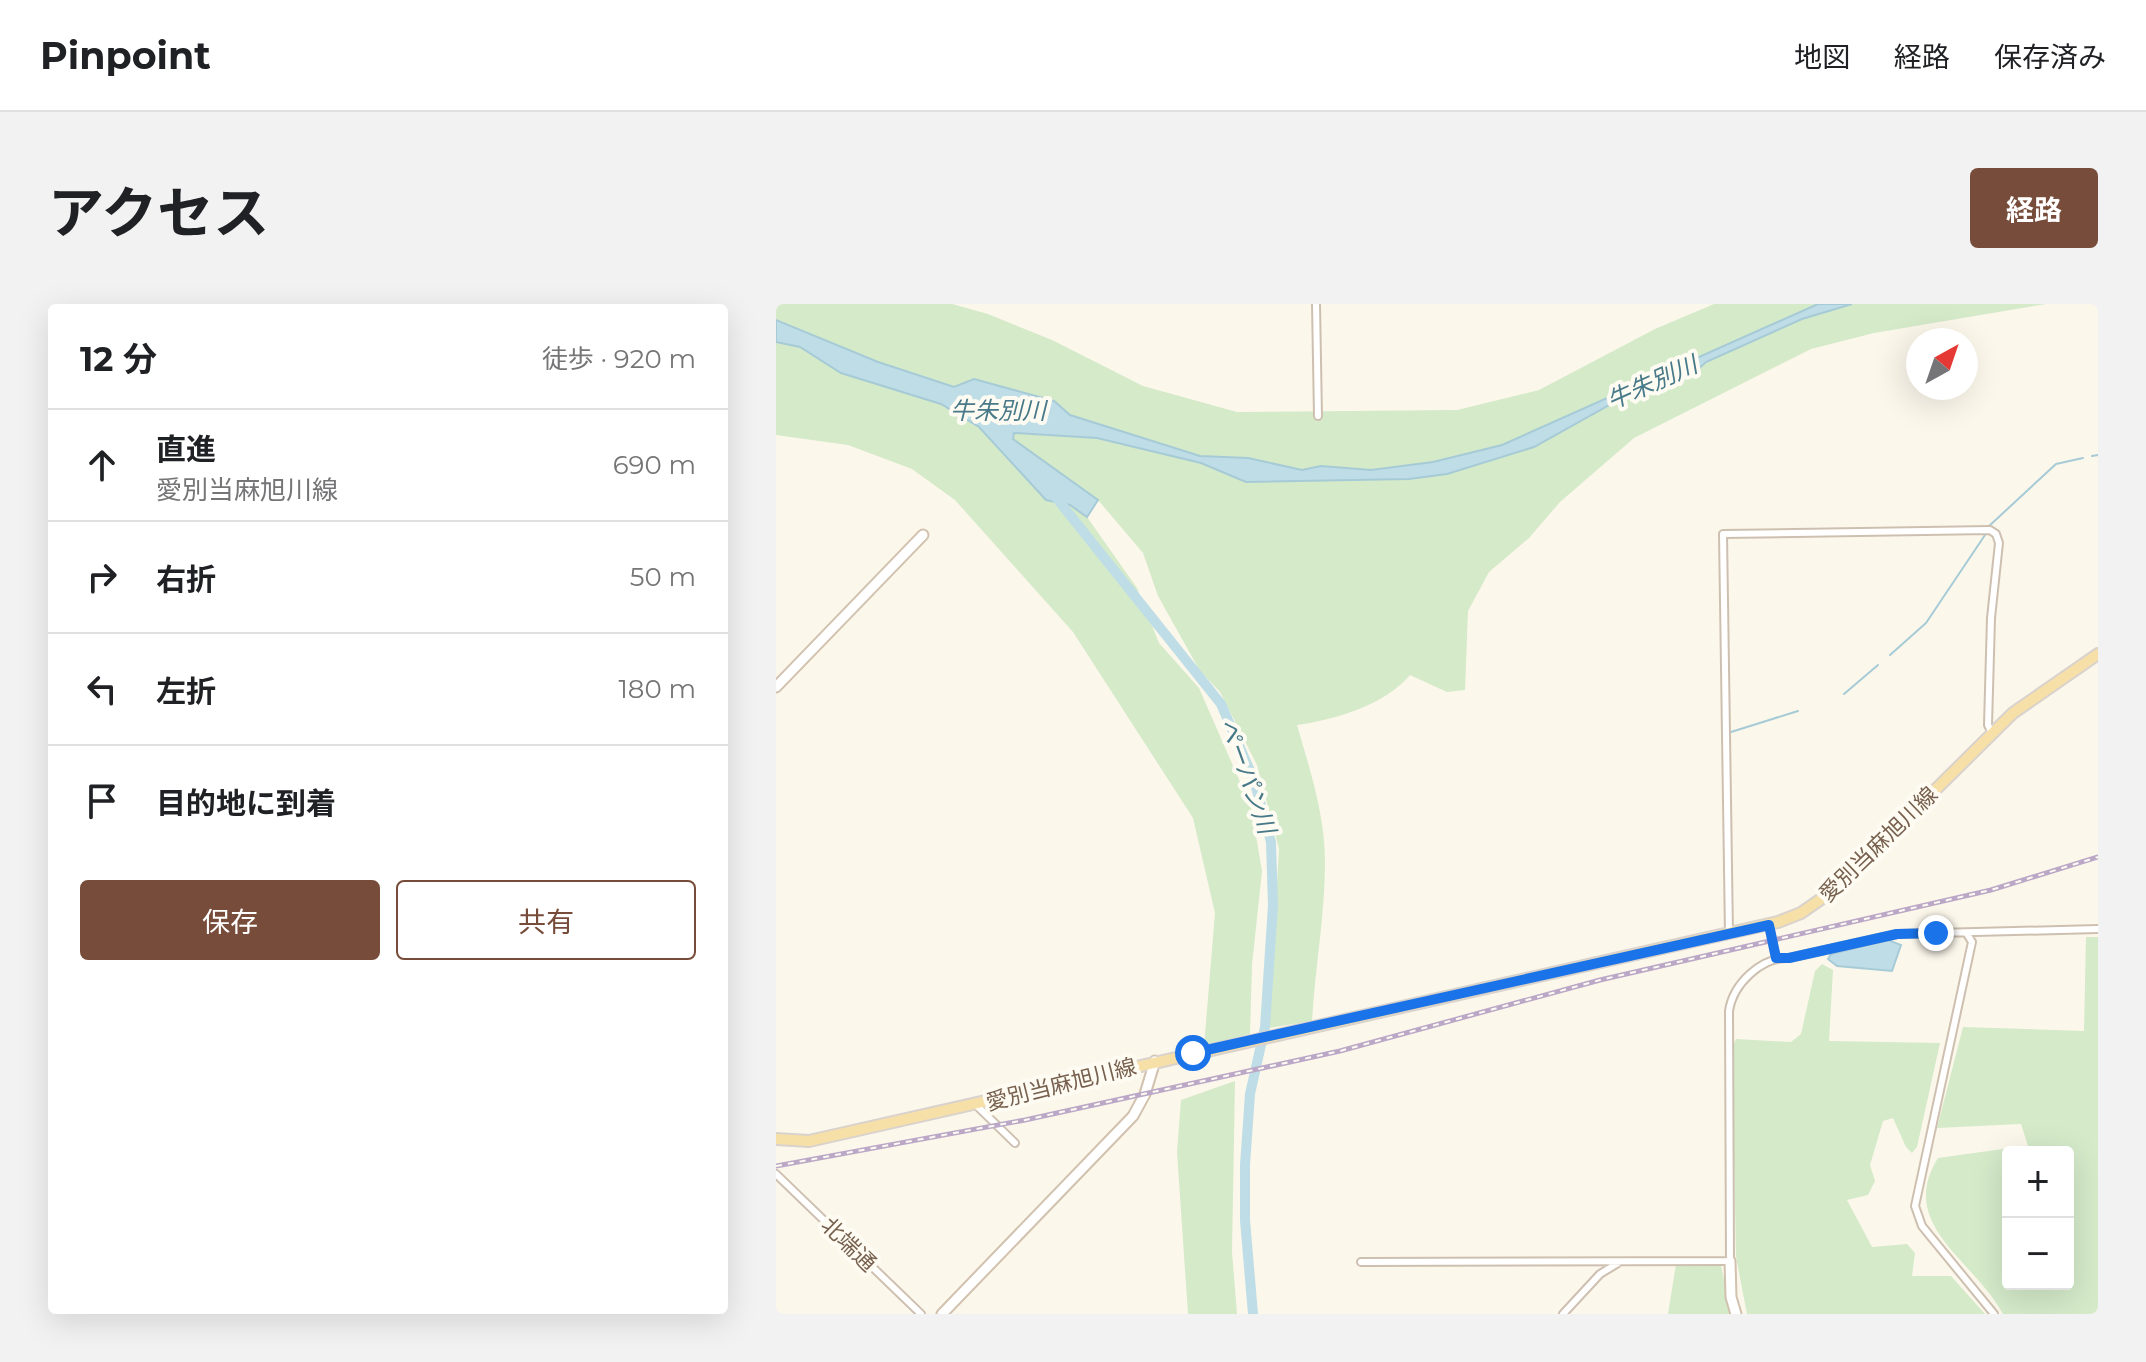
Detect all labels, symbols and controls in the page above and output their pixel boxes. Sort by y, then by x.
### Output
text: Pinpoint [40,32,211,79]
text: 地図 [1794,40,1850,74]
text: 経路 [1894,40,1950,74]
text: 保存済み [1994,40,2106,74]
button: 経路 [1970,168,2098,248]
text: アクセス [48,179,269,247]
north arrow [1906,328,1978,400]
text: 12 分 [80,338,157,380]
text: 徒歩 · 920 m [542,343,696,375]
water label: 牛朱別川 [1602,349,1704,415]
water label: 牛朱別川 [950,396,1049,425]
text: 直進 [156,431,216,468]
icon: ahead [80,443,124,487]
text: 690 m [613,449,696,481]
text: 愛別当麻旭川線 [156,474,338,506]
icon: right [80,555,124,599]
text: 右折 [156,561,216,598]
text: 50 m [630,561,696,593]
icon: left [80,667,124,711]
text: 左折 [156,673,216,710]
text: 180 m [618,673,696,705]
water label: ペーパン川 [1213,714,1283,840]
icon: arrive [80,779,124,823]
street label: 愛別当麻旭川線 [1814,781,1943,908]
text: 目的地に到着 [156,785,336,822]
button: 保存 [80,880,380,960]
button: 共有 [396,880,696,960]
route end [1918,915,1954,951]
route start [1175,1035,1211,1071]
street label: 愛別当麻旭川線 [983,1053,1139,1116]
map controls [2002,1146,2074,1290]
button: + [2002,1146,2074,1218]
street label: 北端通 [816,1212,882,1277]
button: − [2002,1218,2074,1290]

